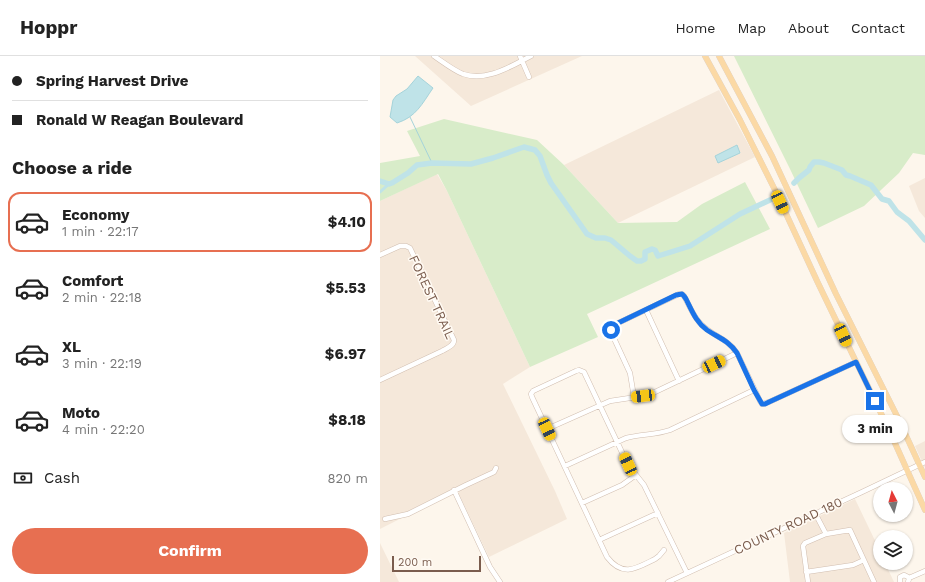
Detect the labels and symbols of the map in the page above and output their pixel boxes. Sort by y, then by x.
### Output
car [769,189,791,215]
street label: FOREST TRAIL [406,253,458,341]
route start [602,321,620,339]
car [832,322,854,348]
car [701,353,727,375]
car [630,389,656,403]
route end [866,392,884,410]
callout: 3 min [842,415,908,443]
car [536,416,558,442]
car [617,451,639,477]
north arrow [873,482,913,522]
street label: COUNTY ROAD 180 [731,494,845,558]
scale bar [392,554,481,573]

